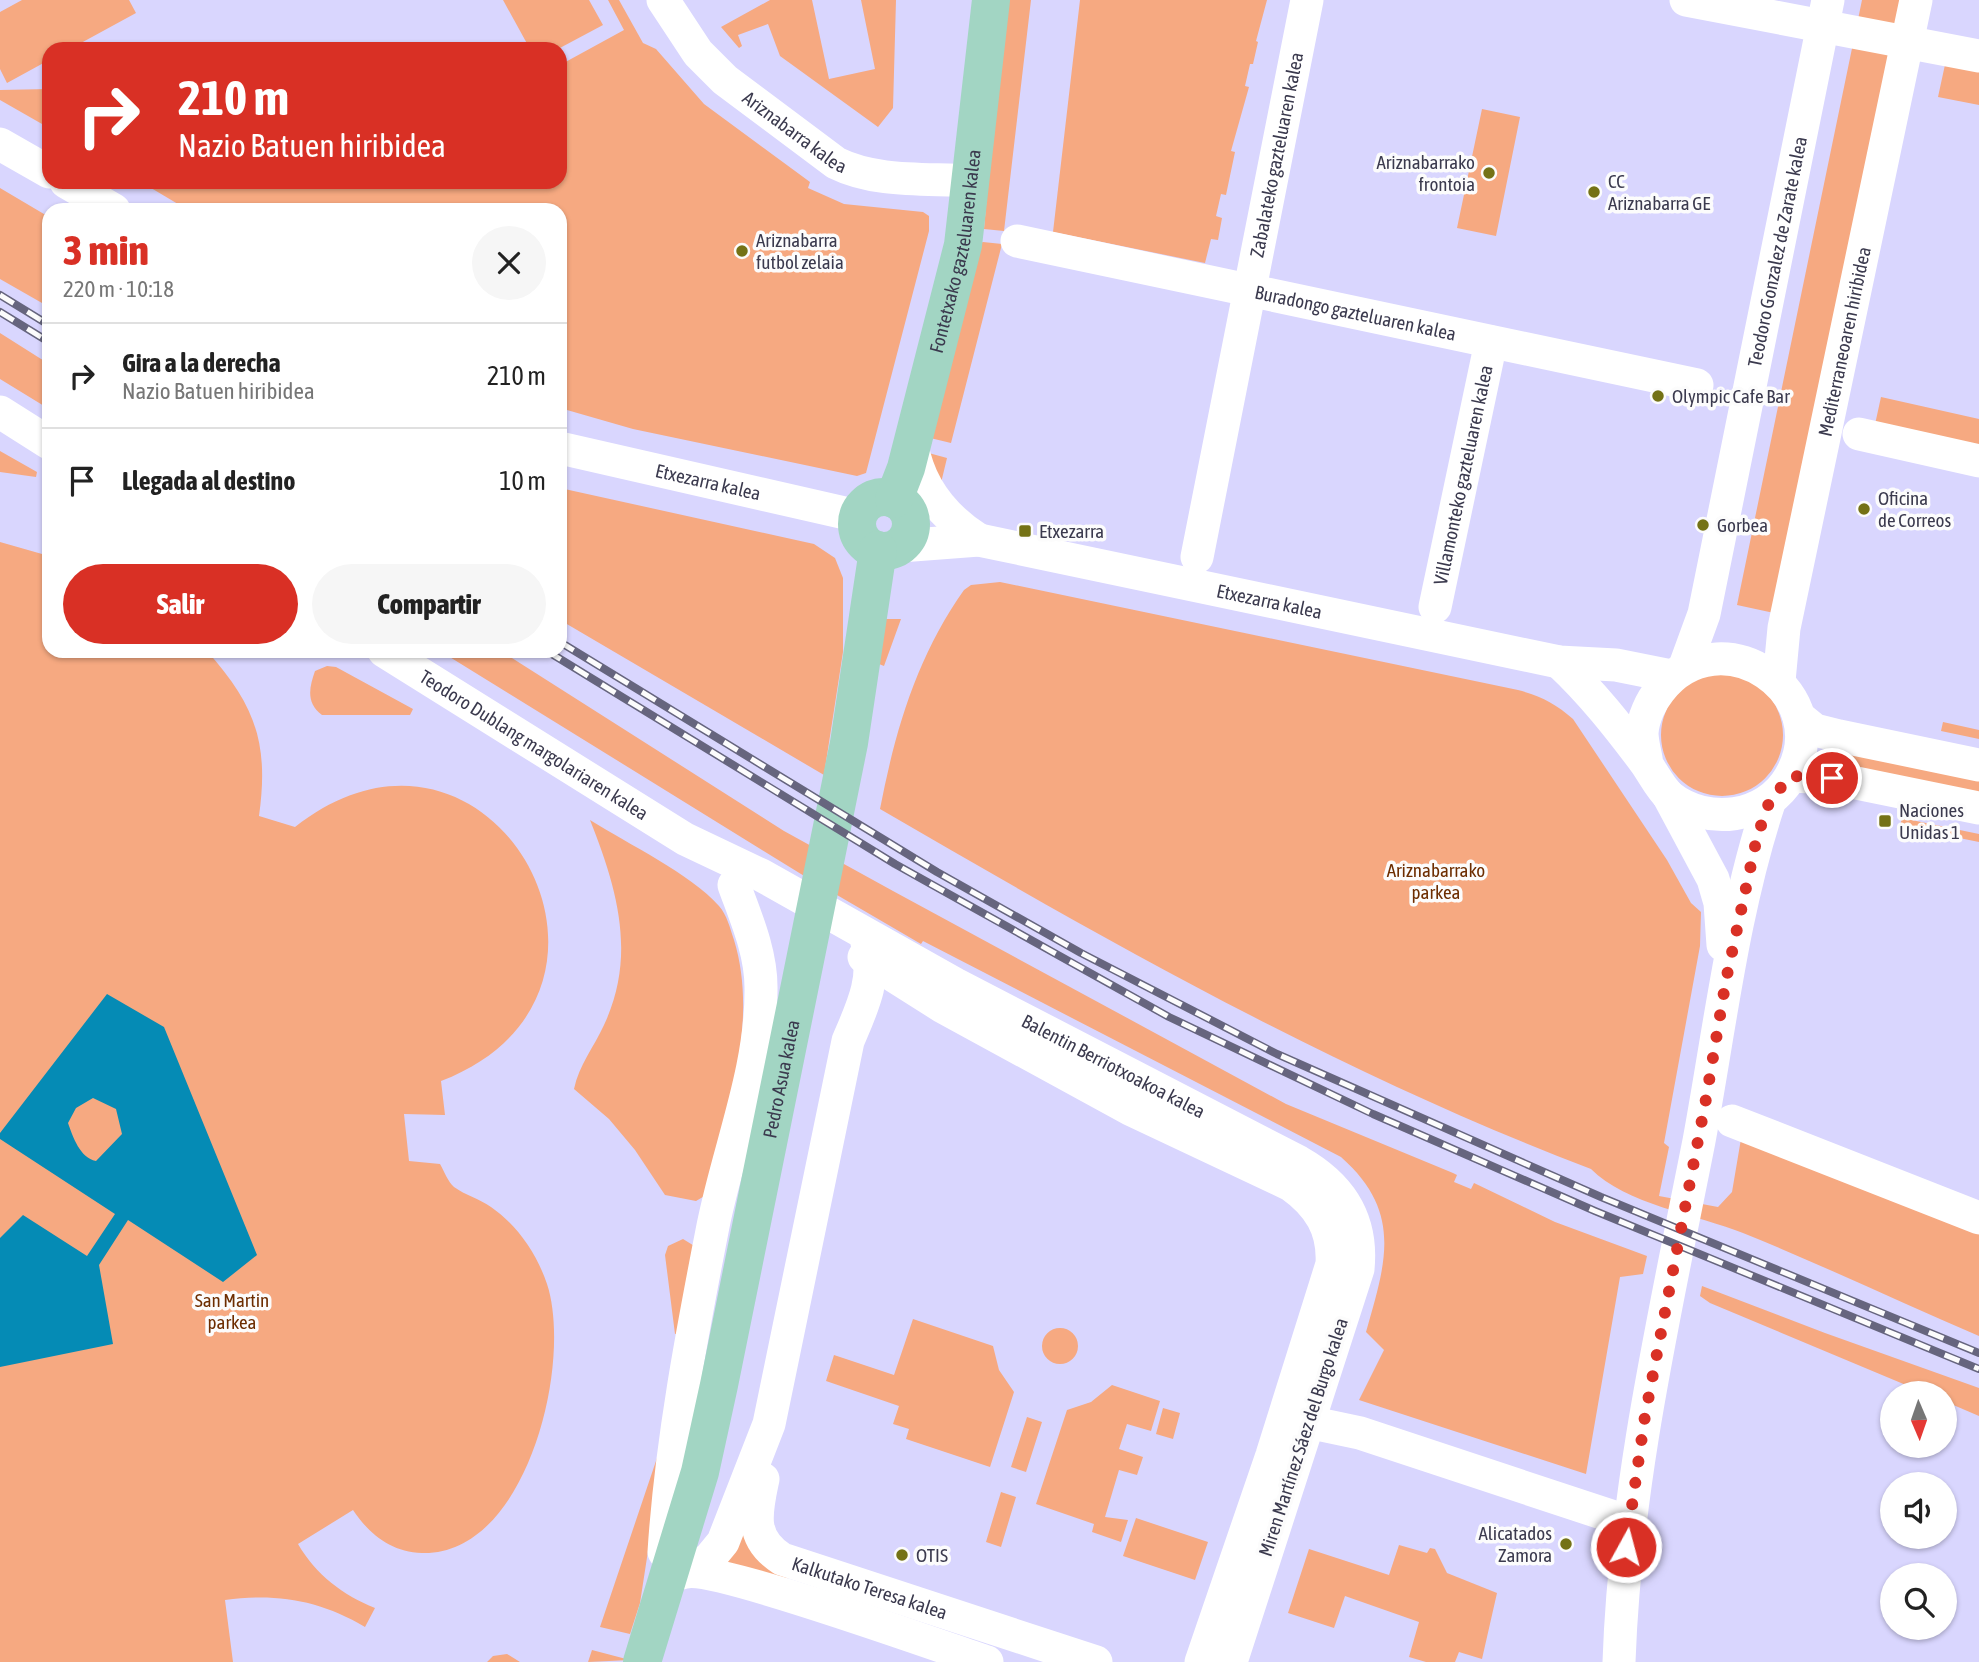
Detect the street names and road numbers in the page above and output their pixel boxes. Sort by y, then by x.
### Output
street label: Zabalateko gazteluaren kalea [1245,50,1307,259]
street label: Ariznabarra kalea [739,86,850,177]
street label: Teodoro Gonzalez de Zarate kalea [1743,135,1811,369]
street label: Fontetxako gazteluaren kalea [925,148,985,355]
street label: Mediterraneoaren hiribidea [1814,245,1875,438]
street label: Buradongo gazteluaren kalea [1253,281,1458,345]
street label: Villamonteko gazteluaren kalea [1429,363,1497,587]
street label: Etxezarra kalea [653,459,763,504]
street label: Etxezarra kalea [1215,579,1324,623]
street label: Teodoro Dublang margolariaren kalea [416,665,652,824]
street label: Balentin Berriotxoakoa kalea [1018,1010,1209,1122]
street label: Pedro Asua kalea [758,1018,804,1140]
street label: Miren Martínez Sáez del Burgo kalea [1254,1315,1352,1559]
street label: Kalkutako Teresa kalea [789,1552,950,1623]

